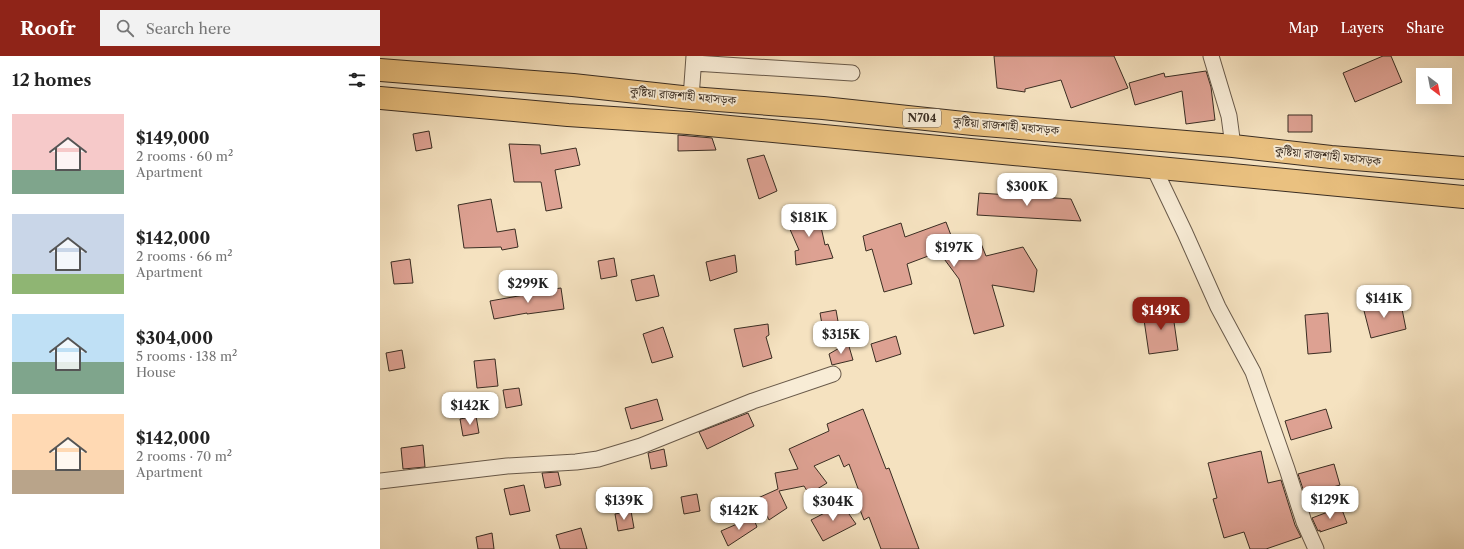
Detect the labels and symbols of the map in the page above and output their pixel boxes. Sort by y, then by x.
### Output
north arrow [1416,68,1452,104]
street label: কুষ্টিয়া রাজশাহী মহাসড়ক [628,83,737,108]
road number: N704 [903,109,941,127]
street label: কুষ্টিয়া রাজশাহী মহাসড়ক [951,113,1060,138]
street label: কুষ্টিয়া রাজশাহী মহাসড়ক [1273,142,1382,169]
pin: $300K [999,173,1055,207]
pin: $181K [781,204,837,238]
pin: $197K [926,234,982,268]
pin: $299K [500,270,556,304]
pin: $141K [1356,285,1412,319]
pin: $149K [1133,297,1189,331]
pin: $315K [813,321,869,355]
pin: $142K [442,392,498,426]
pin: $129K [1302,486,1358,520]
pin: $139K [596,487,652,521]
pin: $304K [805,488,861,522]
pin: $142K [711,497,767,531]

